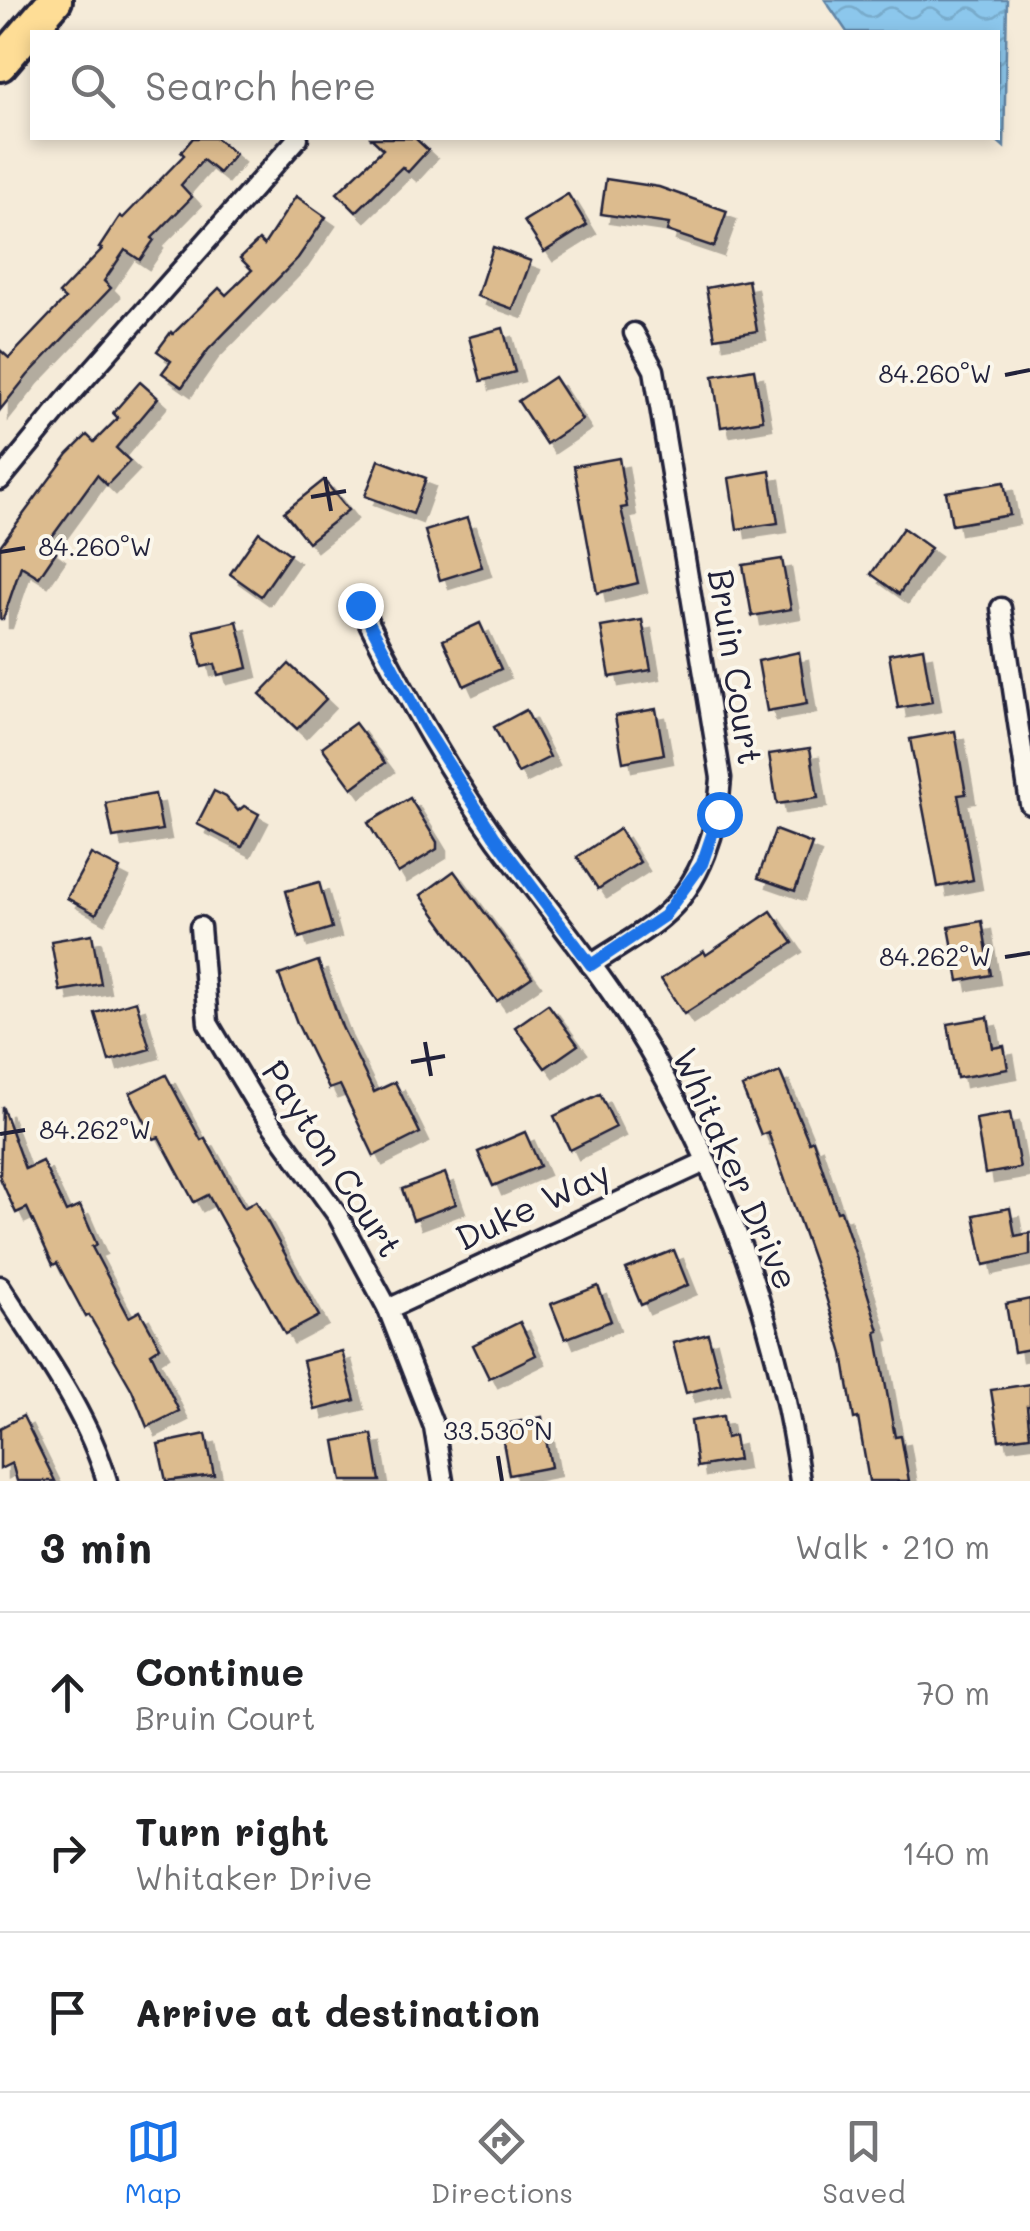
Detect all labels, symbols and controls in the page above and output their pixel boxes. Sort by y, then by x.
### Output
search box [30,30,1000,140]
icon: search [65,58,120,113]
text: Search here [145,60,376,110]
text: 84.260°W [878,357,992,389]
text: 84.260°W [38,530,152,562]
street label: Bruin Court [699,565,775,768]
route end [338,583,384,629]
route start [697,792,743,838]
text: 84.262°W [879,940,991,972]
street label: Whitaker Drive [663,1040,811,1296]
street label: Payton Court [253,1051,415,1265]
text: 84.262°W [39,1113,151,1145]
street label: Duke Way [447,1148,617,1260]
text: 33.530°N [443,1414,553,1446]
text: 3 min [40,1519,152,1574]
text: Walk · 210 m [795,1525,990,1567]
text: Continue [135,1646,304,1696]
icon: ahead [40,1665,95,1720]
text: 70 m [917,1671,990,1713]
text: Bruin Court [135,1696,316,1738]
text: Turn right [135,1806,329,1856]
icon: right [40,1825,95,1880]
text: 140 m [901,1831,990,1873]
text: Whitaker Drive [135,1856,373,1898]
icon: arrive [40,1985,95,2040]
text: Arrive at destination [135,1987,540,2037]
tab: Map [125,2114,182,2210]
tab: Directions [431,2114,573,2210]
tab: Saved [822,2114,905,2210]

